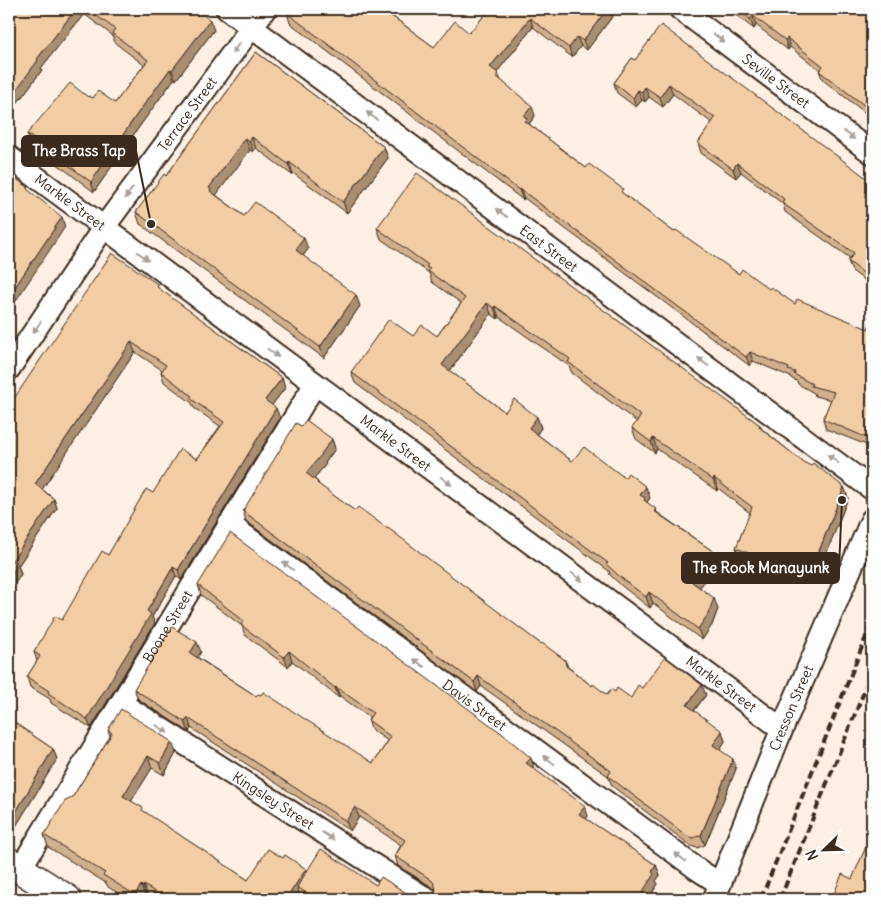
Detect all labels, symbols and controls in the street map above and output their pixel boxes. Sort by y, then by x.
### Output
one-way arrow [712,33,726,43]
one-way arrow [231,41,241,55]
street label: Seville Street [739,50,814,112]
street label: Terrace Street [154,73,221,155]
one-way arrow [366,111,379,122]
one-way arrow [842,130,855,141]
callout: The Brass Tap [22,136,136,166]
text: The Brass Tap [32,141,126,161]
street label: Markle Street [31,170,109,234]
one-way arrow [124,186,134,200]
one-way arrow [495,208,509,218]
street label: East Street [516,221,582,276]
one-way arrow [136,251,150,261]
one-way arrow [32,320,42,334]
one-way arrow [266,347,279,358]
one-way arrow [696,357,710,367]
street label: Markle Street [357,411,435,475]
one-way arrow [827,454,840,465]
one-way arrow [439,475,452,486]
callout: The Rook Manayunk [682,553,839,583]
text: The Rook Manayunk [692,558,830,578]
one-way arrow [282,561,295,572]
one-way arrow [570,572,584,582]
street label: Boone Street [139,587,197,666]
street label: Markle Street [682,652,760,716]
one-way arrow [412,658,426,668]
street label: Cresson Street [765,662,817,754]
street label: Davis Street [439,675,510,735]
one-way arrow [155,724,169,733]
one-way arrow [542,755,556,765]
street label: Kingsley Street [229,768,318,834]
north arrow [798,826,848,876]
one-way arrow [321,831,335,840]
text: N [802,847,822,863]
one-way arrow [673,852,687,862]

